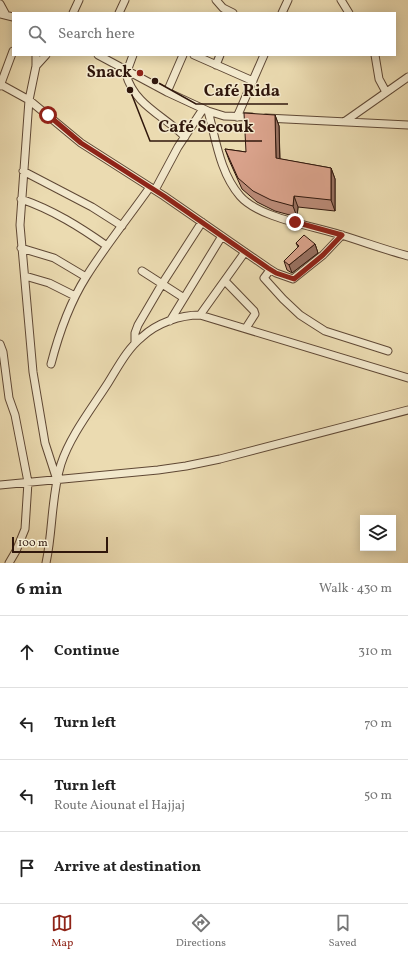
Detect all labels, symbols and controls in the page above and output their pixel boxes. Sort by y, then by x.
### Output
search box [12,12,396,56]
icon: search [26,23,48,45]
text: Search here [58,24,135,45]
place label: Snack [87,62,132,84]
marker: Snack [135,68,145,78]
callout: Café Rida [196,75,288,104]
text: Café Rida [204,80,280,103]
route start [39,106,57,124]
callout: Café Secouk [150,112,262,141]
text: Café Secouk [158,116,254,139]
route end [286,213,304,231]
map controls [360,515,396,551]
button: layers [360,515,396,551]
scale bar [12,535,108,554]
text: 100 m [18,536,48,551]
text: 6 min [16,578,62,601]
text: Walk · 430 m [319,580,392,598]
icon: ahead [16,641,38,663]
text: Continue [54,641,119,662]
text: 310 m [358,643,392,661]
icon: left [16,713,38,735]
text: Turn left [54,713,116,734]
text: 70 m [364,715,392,733]
text: Turn left [54,776,116,797]
icon: left [16,785,38,807]
text: 50 m [364,787,392,805]
text: Route Aiounat el Hajjaj [54,797,185,815]
icon: arrive [16,857,38,879]
text: Arrive at destination [54,857,201,878]
tab: Map [51,912,73,951]
tab: Directions [176,912,226,951]
tab: Saved [328,912,357,951]

